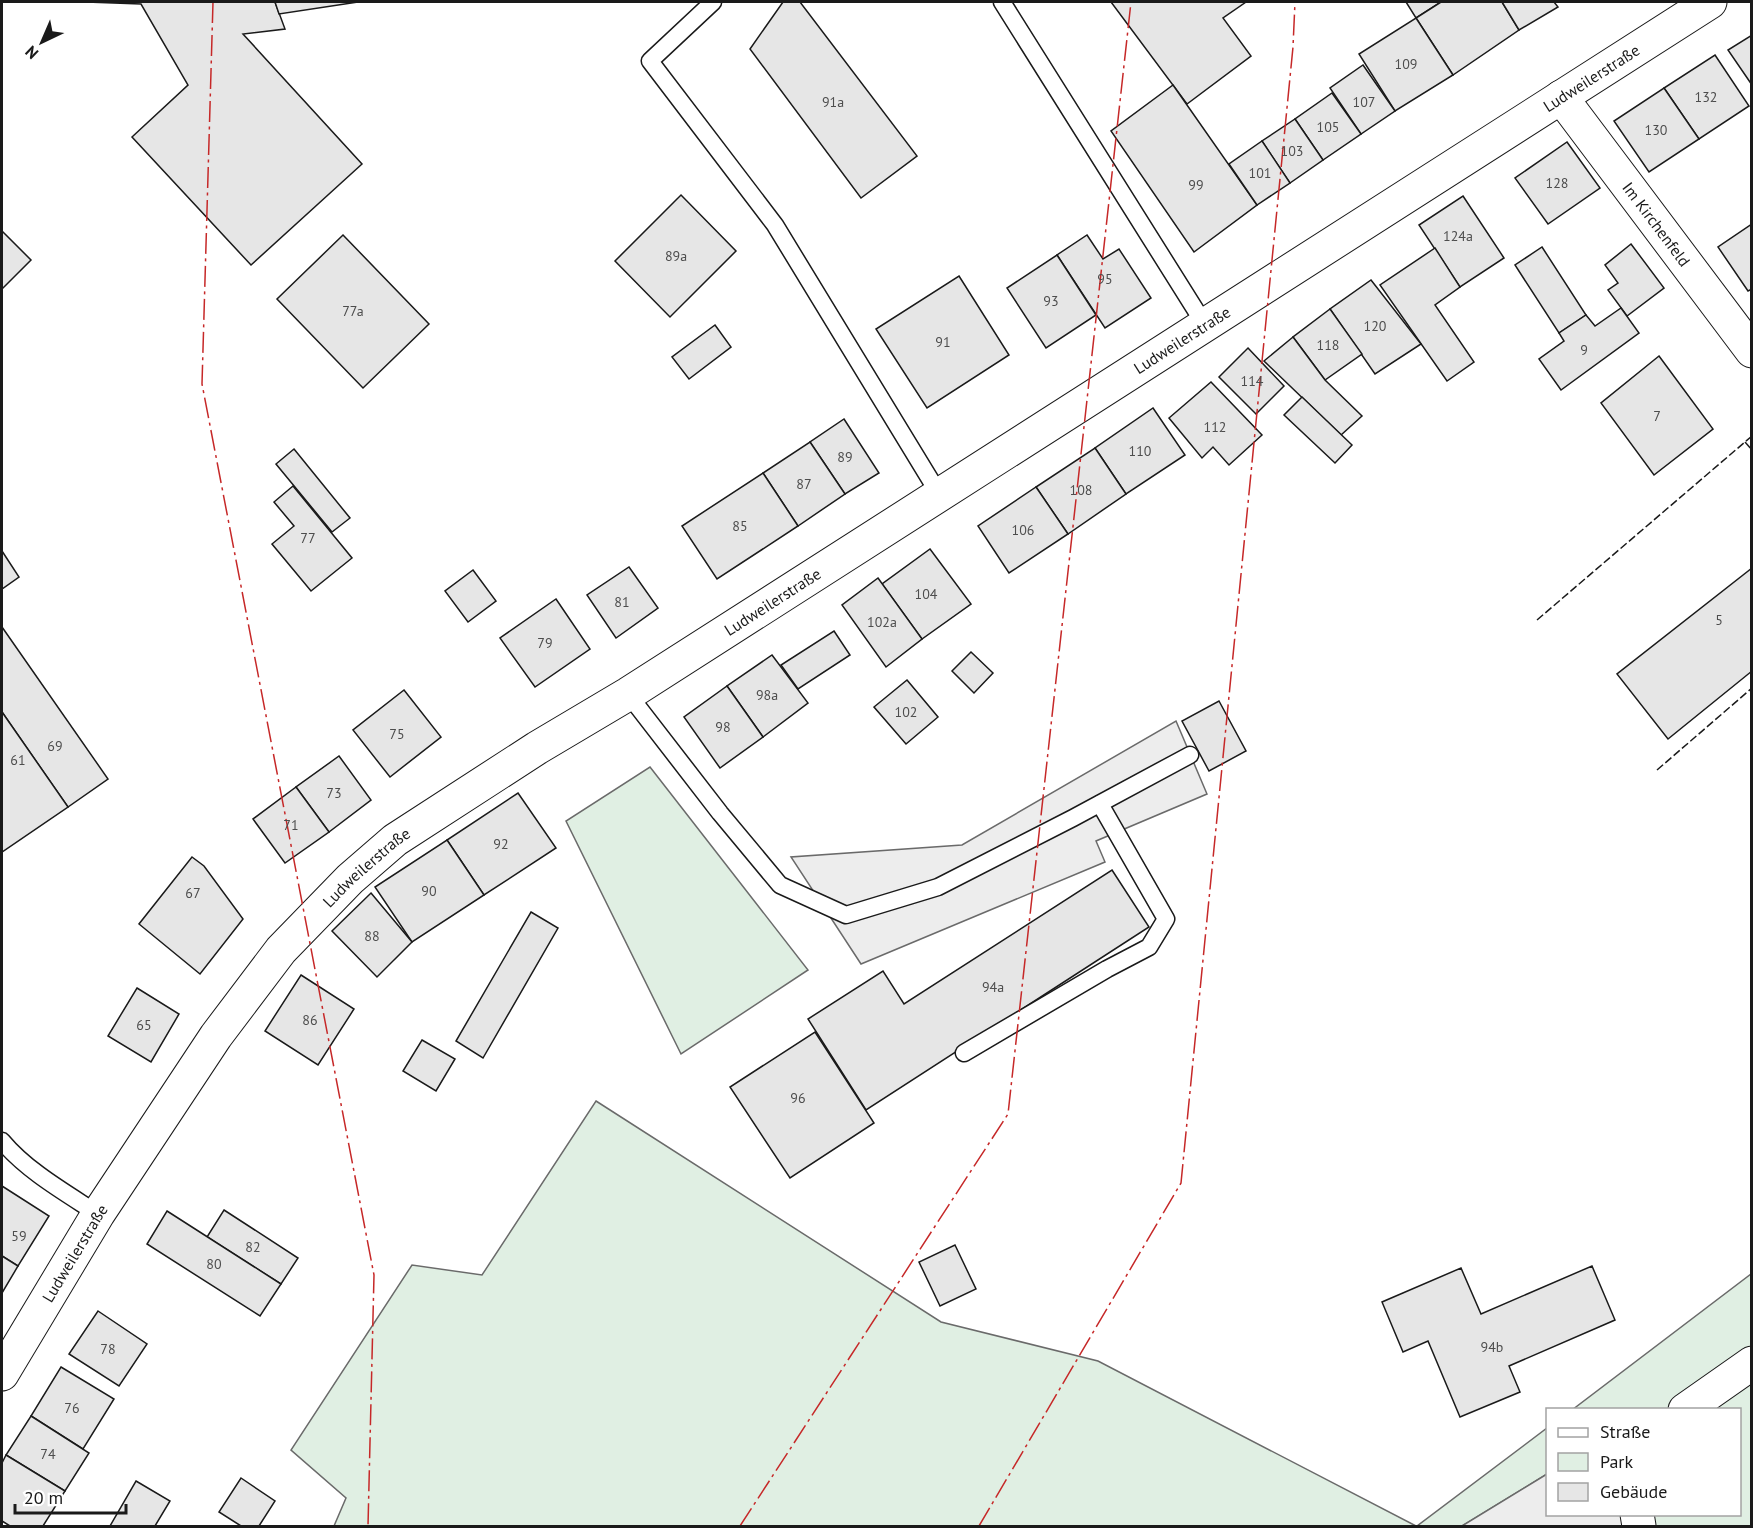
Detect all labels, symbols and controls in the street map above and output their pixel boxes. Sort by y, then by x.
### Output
north arrow [12,12,72,72]
street label: Ludweilerstraße [1539,40,1643,116]
text: N [21,42,42,64]
house number: 109 [1395,55,1417,73]
house number: 132 [1695,88,1717,106]
house number: 91a [822,93,844,111]
house number: 107 [1353,93,1375,111]
house number: 105 [1317,118,1339,136]
house number: 130 [1645,121,1668,139]
house number: 103 [1281,142,1303,160]
house number: 101 [1249,164,1271,182]
house number: 128 [1546,174,1568,192]
house number: 99 [1188,176,1204,194]
street label: Im Kirchenfeld [1618,178,1695,270]
house number: 124a [1443,227,1473,245]
house number: 89a [665,247,687,265]
house number: 95 [1097,270,1113,288]
house number: 93 [1043,292,1059,310]
house number: 77a [342,302,364,320]
street label: Ludweilerstraße [1130,302,1234,378]
house number: 120 [1364,317,1387,335]
house number: 91 [935,333,951,351]
house number: 118 [1317,336,1339,354]
house number: 9 [1580,341,1588,359]
house number: 114 [1241,372,1264,390]
house number: 7 [1653,407,1661,425]
house number: 112 [1204,418,1226,436]
house number: 110 [1129,442,1152,460]
house number: 89 [837,448,853,466]
house number: 87 [796,475,812,493]
house number: 108 [1070,481,1092,499]
house number: 85 [732,517,748,535]
house number: 106 [1012,521,1034,539]
house number: 77 [300,529,316,547]
street label: Ludweilerstraße [720,563,824,640]
house number: 104 [915,585,938,603]
house number: 81 [614,593,630,611]
house number: 5 [1715,611,1723,629]
house number: 102a [867,613,897,631]
house number: 79 [537,634,553,652]
house number: 98a [756,686,778,704]
house number: 102 [895,703,917,721]
house number: 98 [715,718,731,736]
house number: 75 [389,725,405,743]
house number: 69 [47,737,63,755]
house number: 61 [10,751,26,769]
house number: 73 [326,784,342,802]
house number: 71 [283,816,299,834]
street label: Ludweilerstraße [318,823,414,911]
house number: 92 [493,835,509,853]
house number: 90 [421,882,437,900]
house number: 67 [185,884,201,902]
house number: 88 [364,927,380,945]
house number: 94a [982,978,1004,996]
house number: 86 [302,1011,318,1029]
house number: 65 [136,1016,152,1034]
house number: 96 [790,1089,806,1107]
street label: Ludweilerstraße [37,1200,112,1306]
house number: 59 [11,1227,27,1245]
house number: 82 [245,1238,261,1256]
house number: 80 [206,1255,222,1273]
house number: 94b [1481,1338,1503,1356]
house number: 78 [100,1340,116,1358]
house number: 76 [64,1399,80,1417]
legend [1546,1408,1741,1516]
text: Straße [1600,1420,1651,1443]
house number: 74 [40,1445,56,1463]
text: Park [1600,1450,1633,1473]
scale bar [15,1477,126,1515]
text: Gebäude [1600,1480,1667,1503]
text: 20 m [24,1486,63,1509]

